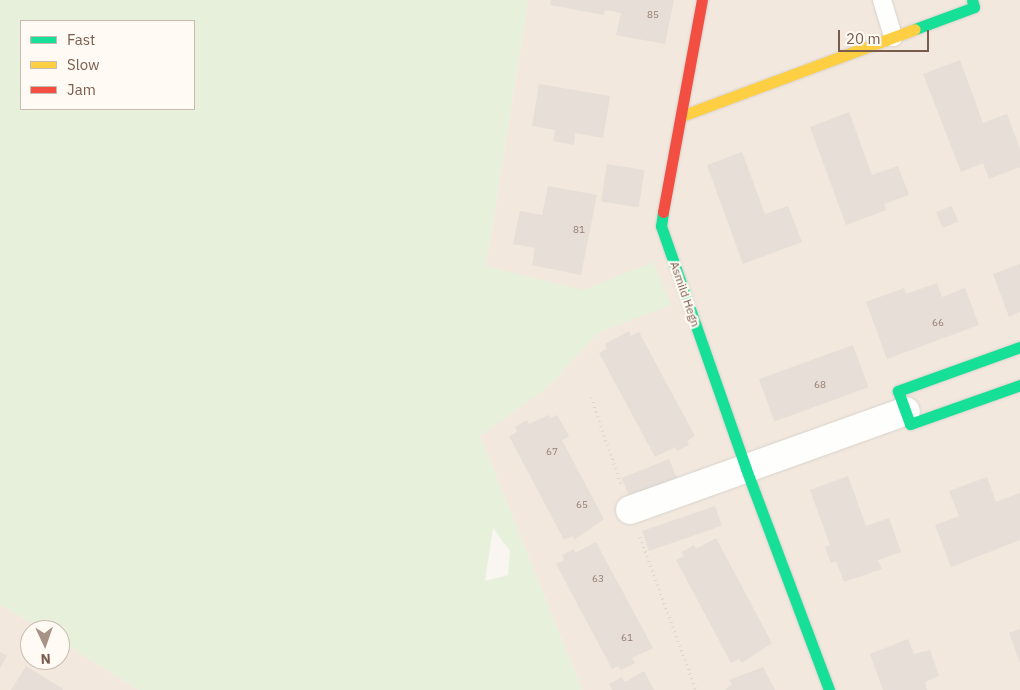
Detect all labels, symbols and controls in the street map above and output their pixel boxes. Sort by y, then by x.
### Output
house number: 85 [647,9,659,21]
legend [20,20,195,110]
scale bar [840,20,931,52]
text: 20 m [846,29,881,48]
text: Fast [67,30,95,49]
text: Slow [67,55,100,74]
text: Jam [67,80,96,99]
house number: 81 [573,224,585,236]
street label: Asmild Hegn [667,259,703,329]
house number: 66 [932,317,944,329]
house number: 68 [814,379,826,391]
house number: 67 [546,446,558,458]
house number: 65 [576,499,588,511]
house number: 63 [592,573,604,585]
north arrow [20,620,70,670]
house number: 61 [621,632,633,644]
text: N [40,650,51,668]

